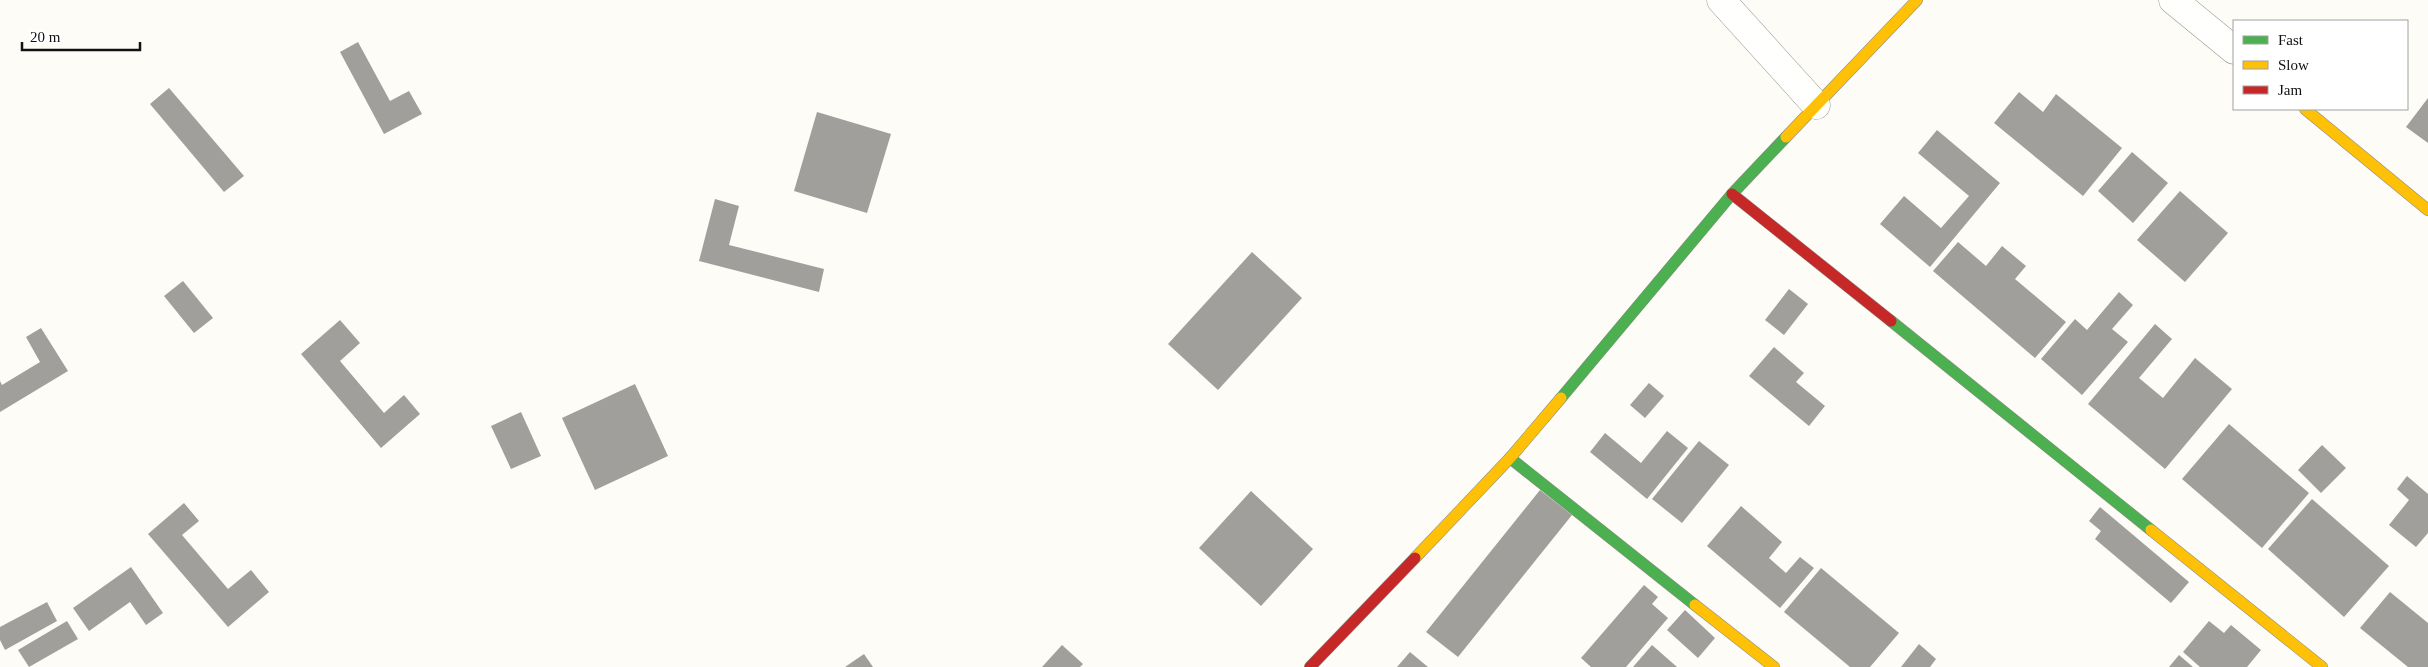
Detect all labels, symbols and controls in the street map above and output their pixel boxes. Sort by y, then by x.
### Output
scale bar [22,20,140,52]
legend [2233,20,2408,110]
text: 20 m [30,29,61,45]
text: Fast [2278,32,2304,48]
text: Slow [2278,57,2309,73]
text: Jam [2278,82,2302,98]

